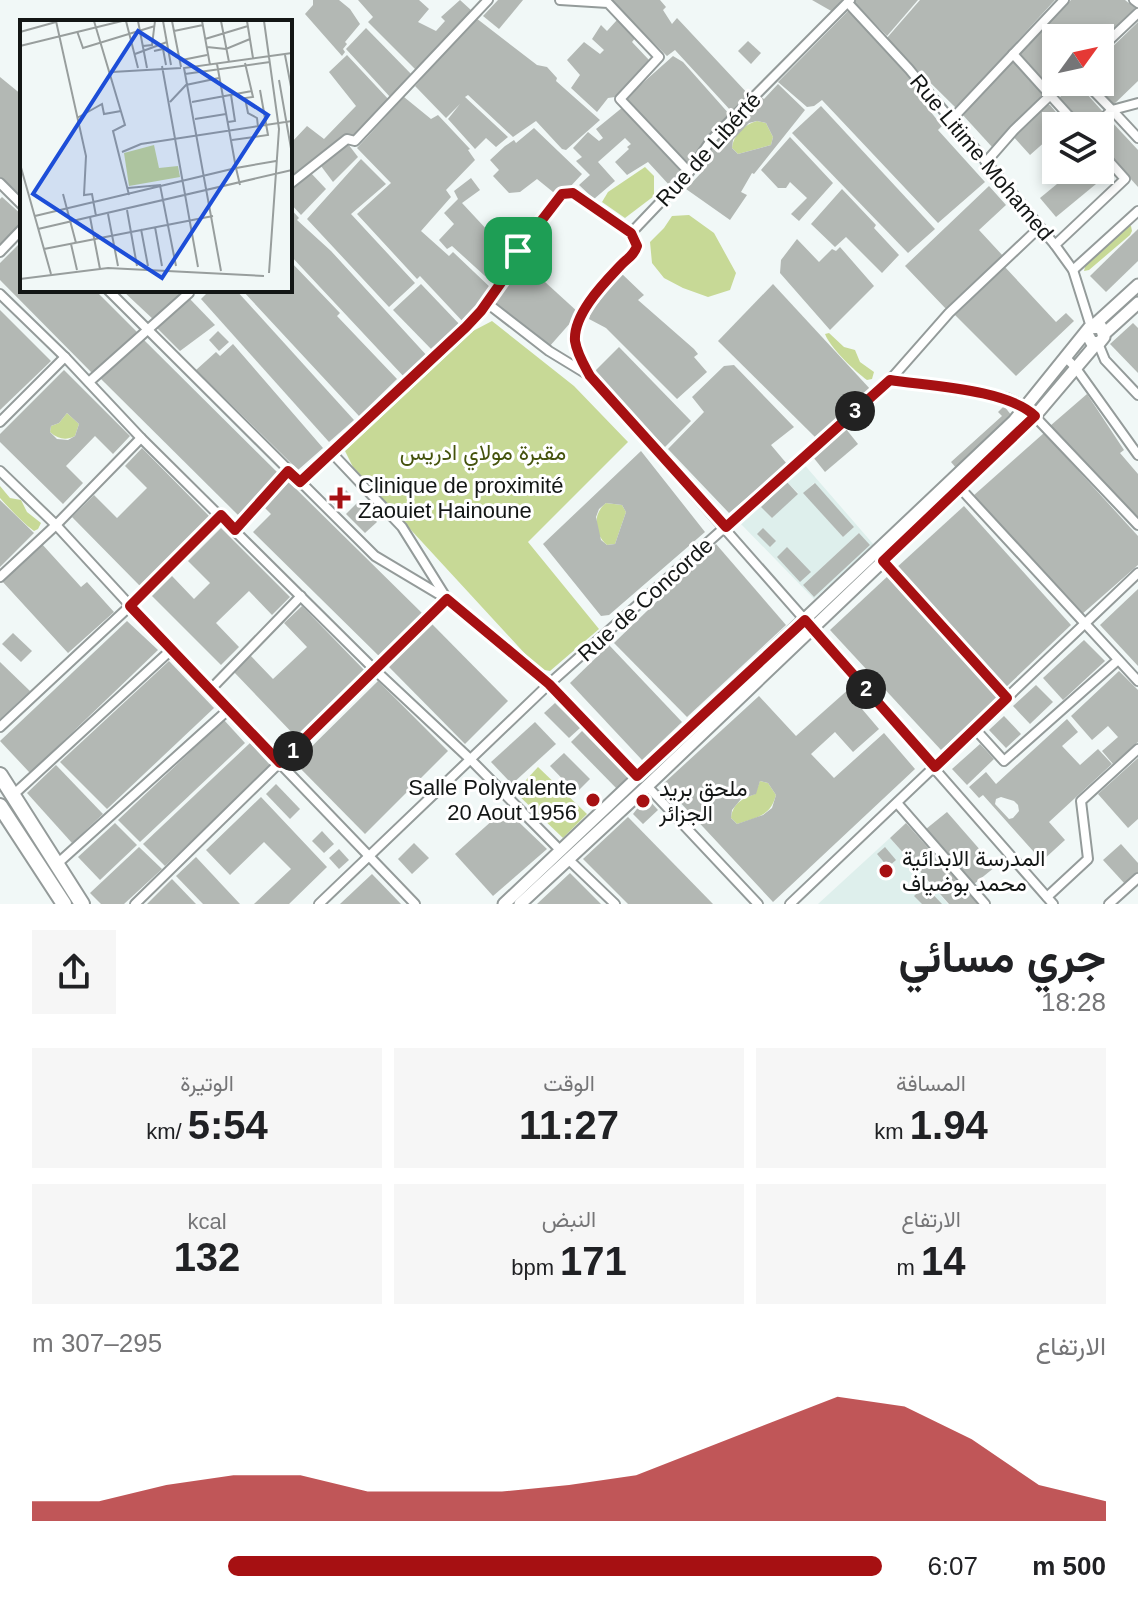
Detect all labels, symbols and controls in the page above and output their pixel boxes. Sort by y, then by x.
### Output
inset map [20,20,292,292]
north arrow [1042,24,1114,96]
map controls [1042,24,1114,184]
street label: Rue Litime Mohamed [905,69,1058,245]
street label: Rue de Libérté [651,87,766,211]
button: layers [1042,112,1114,184]
pin [484,217,552,285]
icon: arrive [496,229,540,273]
pin: 3 [835,391,875,431]
text: 3 [849,398,861,423]
park label: مقبرة مولاي ادريس [400,440,566,471]
place label: Clinique de proximité Zaouiet Hainoune [358,473,563,523]
marker: Clinique de proximité Zaouiet Hainoune [329,487,351,509]
street label: Rue de Concorde [573,532,718,666]
pin: 2 [846,669,886,709]
text: 2 [860,676,872,701]
pin: 1 [273,731,313,771]
text: 1 [287,738,299,763]
place label: Salle Polyvalente 20 Aout 1956 [408,775,577,825]
place label: ملحق بريد الجزائر [658,776,748,827]
marker: Salle Polyvalente 20 Aout 1956 [584,791,602,809]
marker: ملحق بريد الجزائر [634,792,652,810]
place label: المدرسة الابدائية محمد بوضياف [902,846,1045,897]
marker: المدرسة الابدائية محمد بوضياف [877,862,895,880]
button: share [32,930,116,1014]
text: جري مسائي [899,932,1106,981]
text: 18:28 [1041,987,1106,1017]
text: الوتيرة [180,1071,234,1096]
text: الوقت [543,1071,595,1096]
text: المسافة [896,1071,966,1096]
text: 5:54 [188,1103,268,1147]
text: 11:27 [519,1103,619,1147]
text: 1.94 [910,1103,988,1147]
text: /km [146,1119,188,1144]
text: km [874,1119,910,1144]
text: النبض [542,1207,596,1232]
text: الارتفاع [901,1207,961,1232]
text: kcal [187,1209,227,1234]
text: 132 [174,1235,240,1279]
text: 171 [560,1239,627,1283]
text: 14 [921,1239,965,1283]
text: bpm [511,1255,560,1280]
text: m [897,1255,921,1280]
text: 295–307 m [32,1328,162,1358]
text: الارتفاع [1035,1331,1106,1361]
text: 6:07 [927,1551,978,1581]
text: 500 m [1032,1551,1106,1581]

